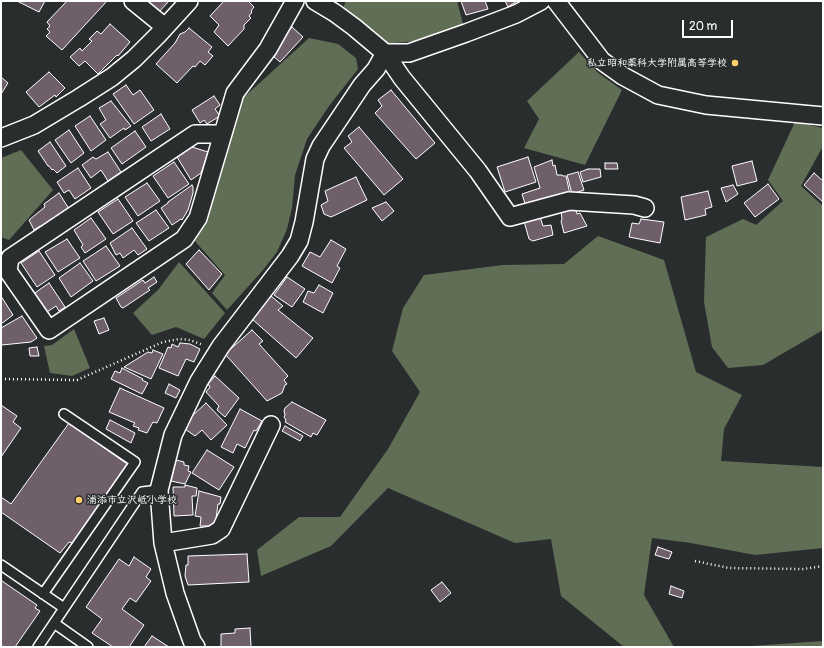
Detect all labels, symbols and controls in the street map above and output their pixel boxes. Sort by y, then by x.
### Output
scale bar [684,12,735,38]
text: 20 m [689,19,717,34]
place label: 私立昭和薬科大学附属高等学校 [587,57,727,69]
marker: 私立昭和薬科大学附属高等学校 [730,58,740,68]
place label: 浦添市立沢岻小学校 [87,494,177,506]
marker: 浦添市立沢岻小学校 [74,495,84,505]

